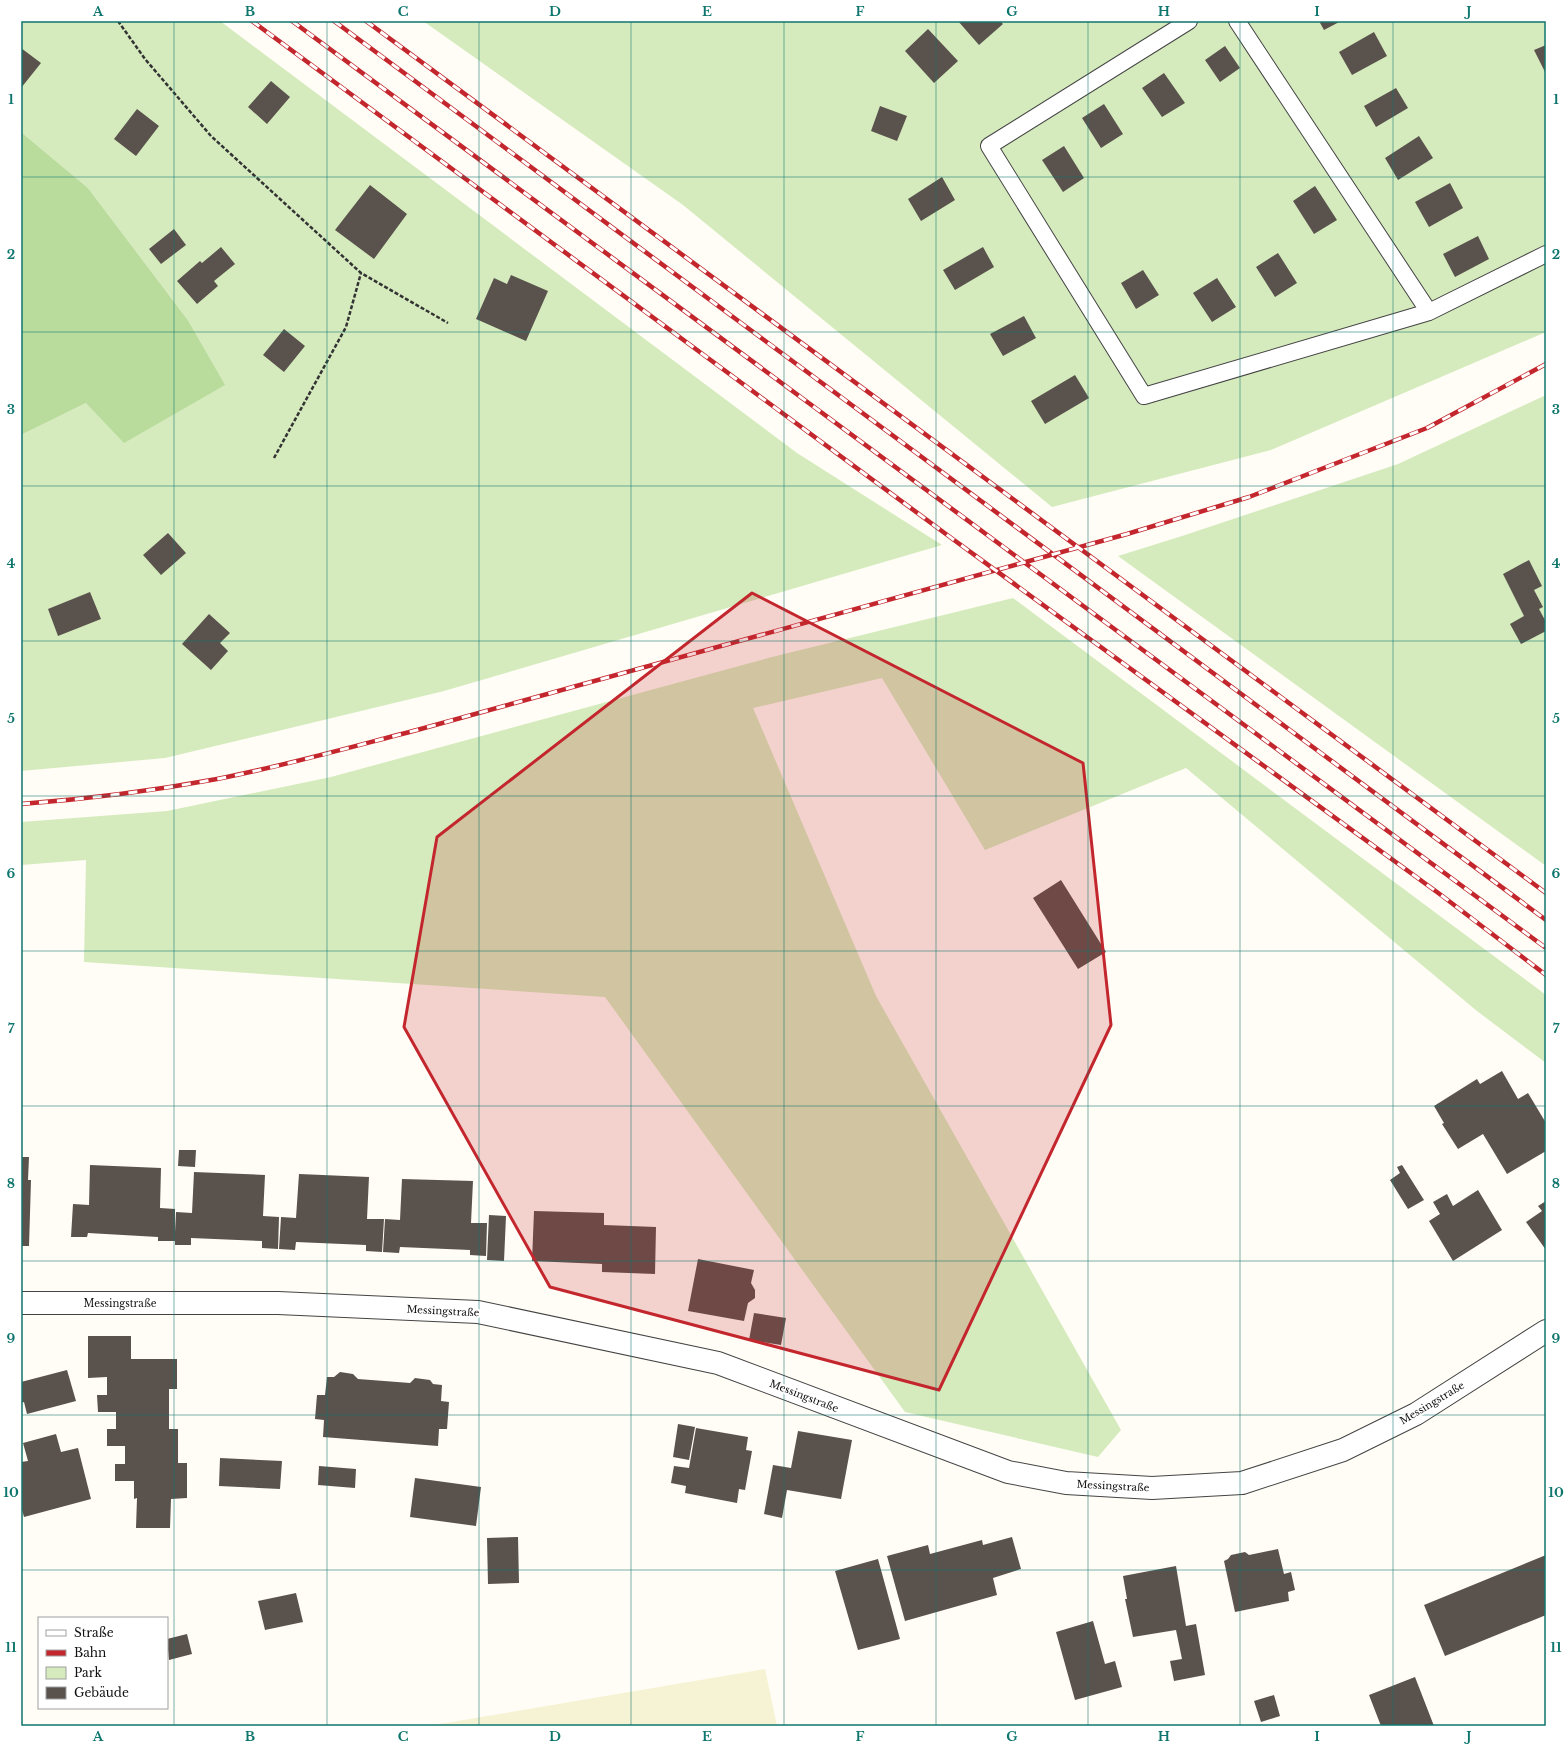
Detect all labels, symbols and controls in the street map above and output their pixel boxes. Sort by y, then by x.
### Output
text: A [92,3,104,20]
text: B [245,3,255,20]
text: C [398,3,409,20]
text: D [549,3,561,20]
text: E [702,3,712,20]
text: F [856,3,865,20]
text: G [1006,3,1018,20]
text: H [1158,3,1170,20]
text: I [1314,3,1320,20]
text: J [1463,3,1472,20]
text: 1 [8,91,14,108]
text: 1 [1553,91,1559,108]
text: 2 [7,246,15,263]
text: 2 [1552,246,1560,263]
text: 3 [7,401,15,418]
text: 3 [1552,401,1560,418]
text: 4 [7,555,16,572]
text: 4 [1552,555,1561,572]
text: 5 [7,710,15,727]
text: 5 [1552,710,1560,727]
text: 6 [7,865,16,882]
text: 6 [1552,865,1561,882]
text: 7 [8,1020,15,1037]
text: 7 [1553,1020,1560,1037]
text: 8 [7,1175,15,1192]
text: 8 [1552,1175,1560,1192]
street label: Messingstraße [84,1297,157,1310]
street label: Messingstraße [406,1303,480,1319]
text: 9 [7,1330,16,1347]
text: 9 [1552,1330,1561,1347]
street label: Messingstraße [768,1377,841,1415]
street label: Messingstraße [1397,1379,1467,1427]
street label: Messingstraße [1076,1478,1150,1494]
text: 10 [3,1484,19,1501]
text: 10 [1548,1484,1564,1501]
legend [38,1617,168,1709]
text: Straße [74,1625,114,1640]
text: 11 [5,1639,17,1656]
text: 11 [1550,1639,1562,1656]
text: Bahn [74,1645,106,1660]
text: Park [74,1665,102,1680]
text: Gebäude [74,1685,129,1700]
text: A [92,1728,104,1745]
text: B [245,1728,255,1745]
text: C [398,1728,409,1745]
text: D [549,1728,561,1745]
text: E [702,1728,712,1745]
text: F [856,1728,865,1745]
text: G [1006,1728,1018,1745]
text: H [1158,1728,1170,1745]
text: I [1314,1728,1320,1745]
text: J [1463,1728,1472,1745]

